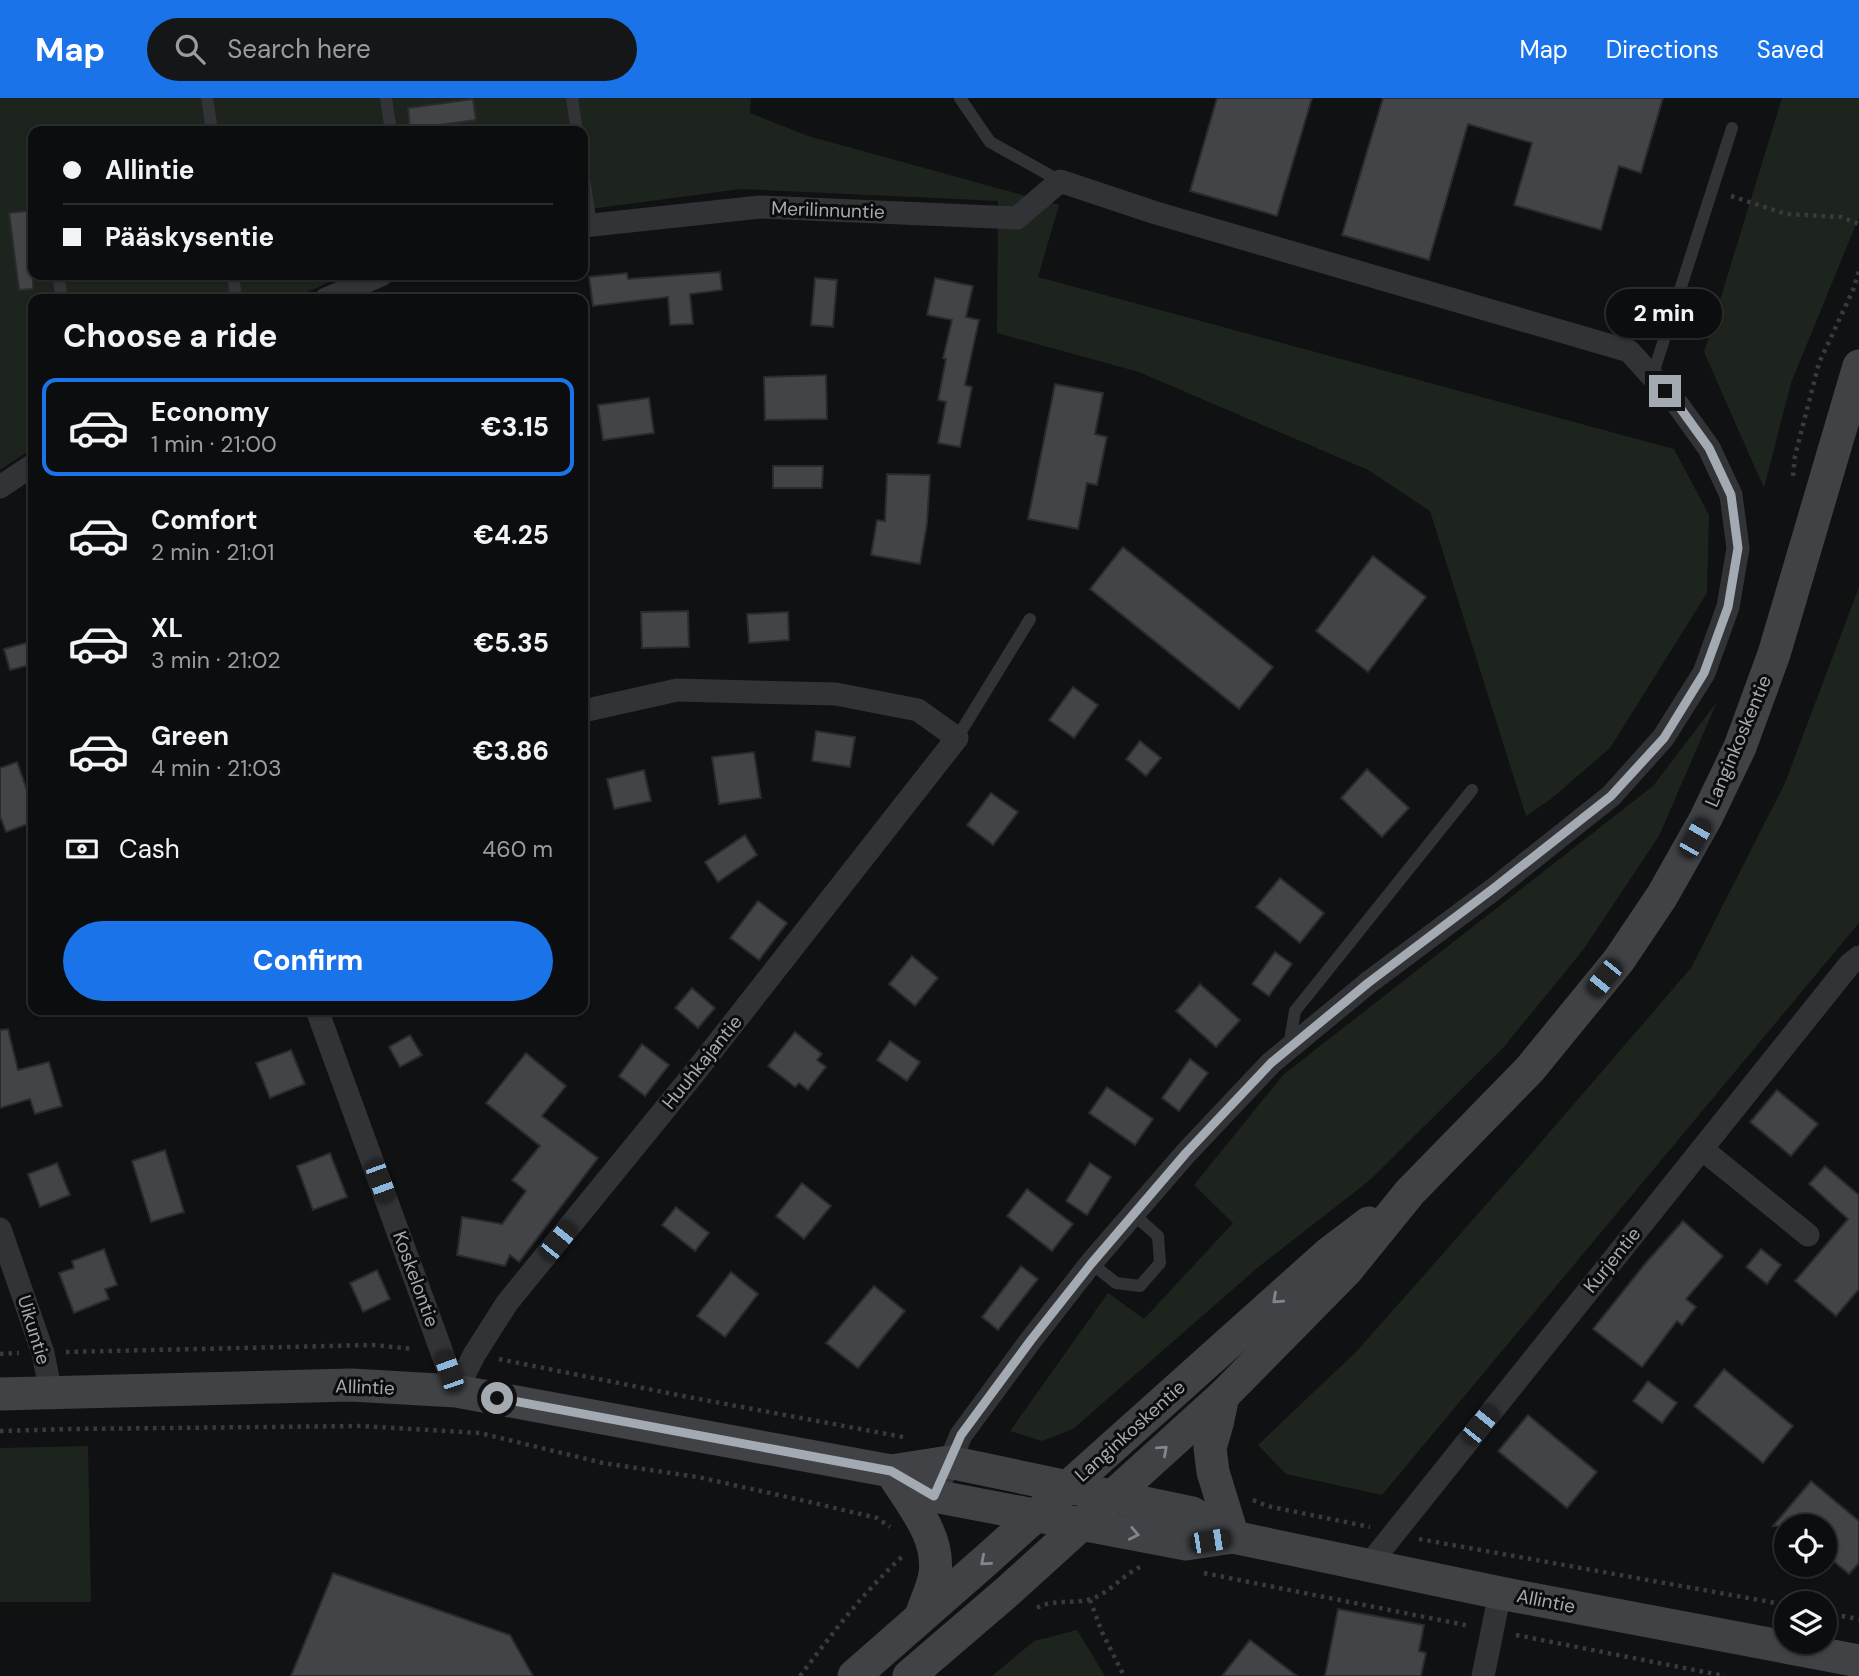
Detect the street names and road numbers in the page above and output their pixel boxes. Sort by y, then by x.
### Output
street label: Merilinnuntie [771,196,885,224]
street label: Langinkoskentie [1699,671,1777,811]
street label: Huuhkajantie [656,1010,748,1114]
street label: Kurjentie [1578,1222,1646,1298]
street label: Koskelontie [387,1228,445,1330]
street label: Uikuntie [12,1292,56,1368]
street label: Allintie [335,1373,395,1401]
street label: Langinkoskentie [1069,1375,1191,1487]
street label: Allintie [1514,1583,1578,1619]

